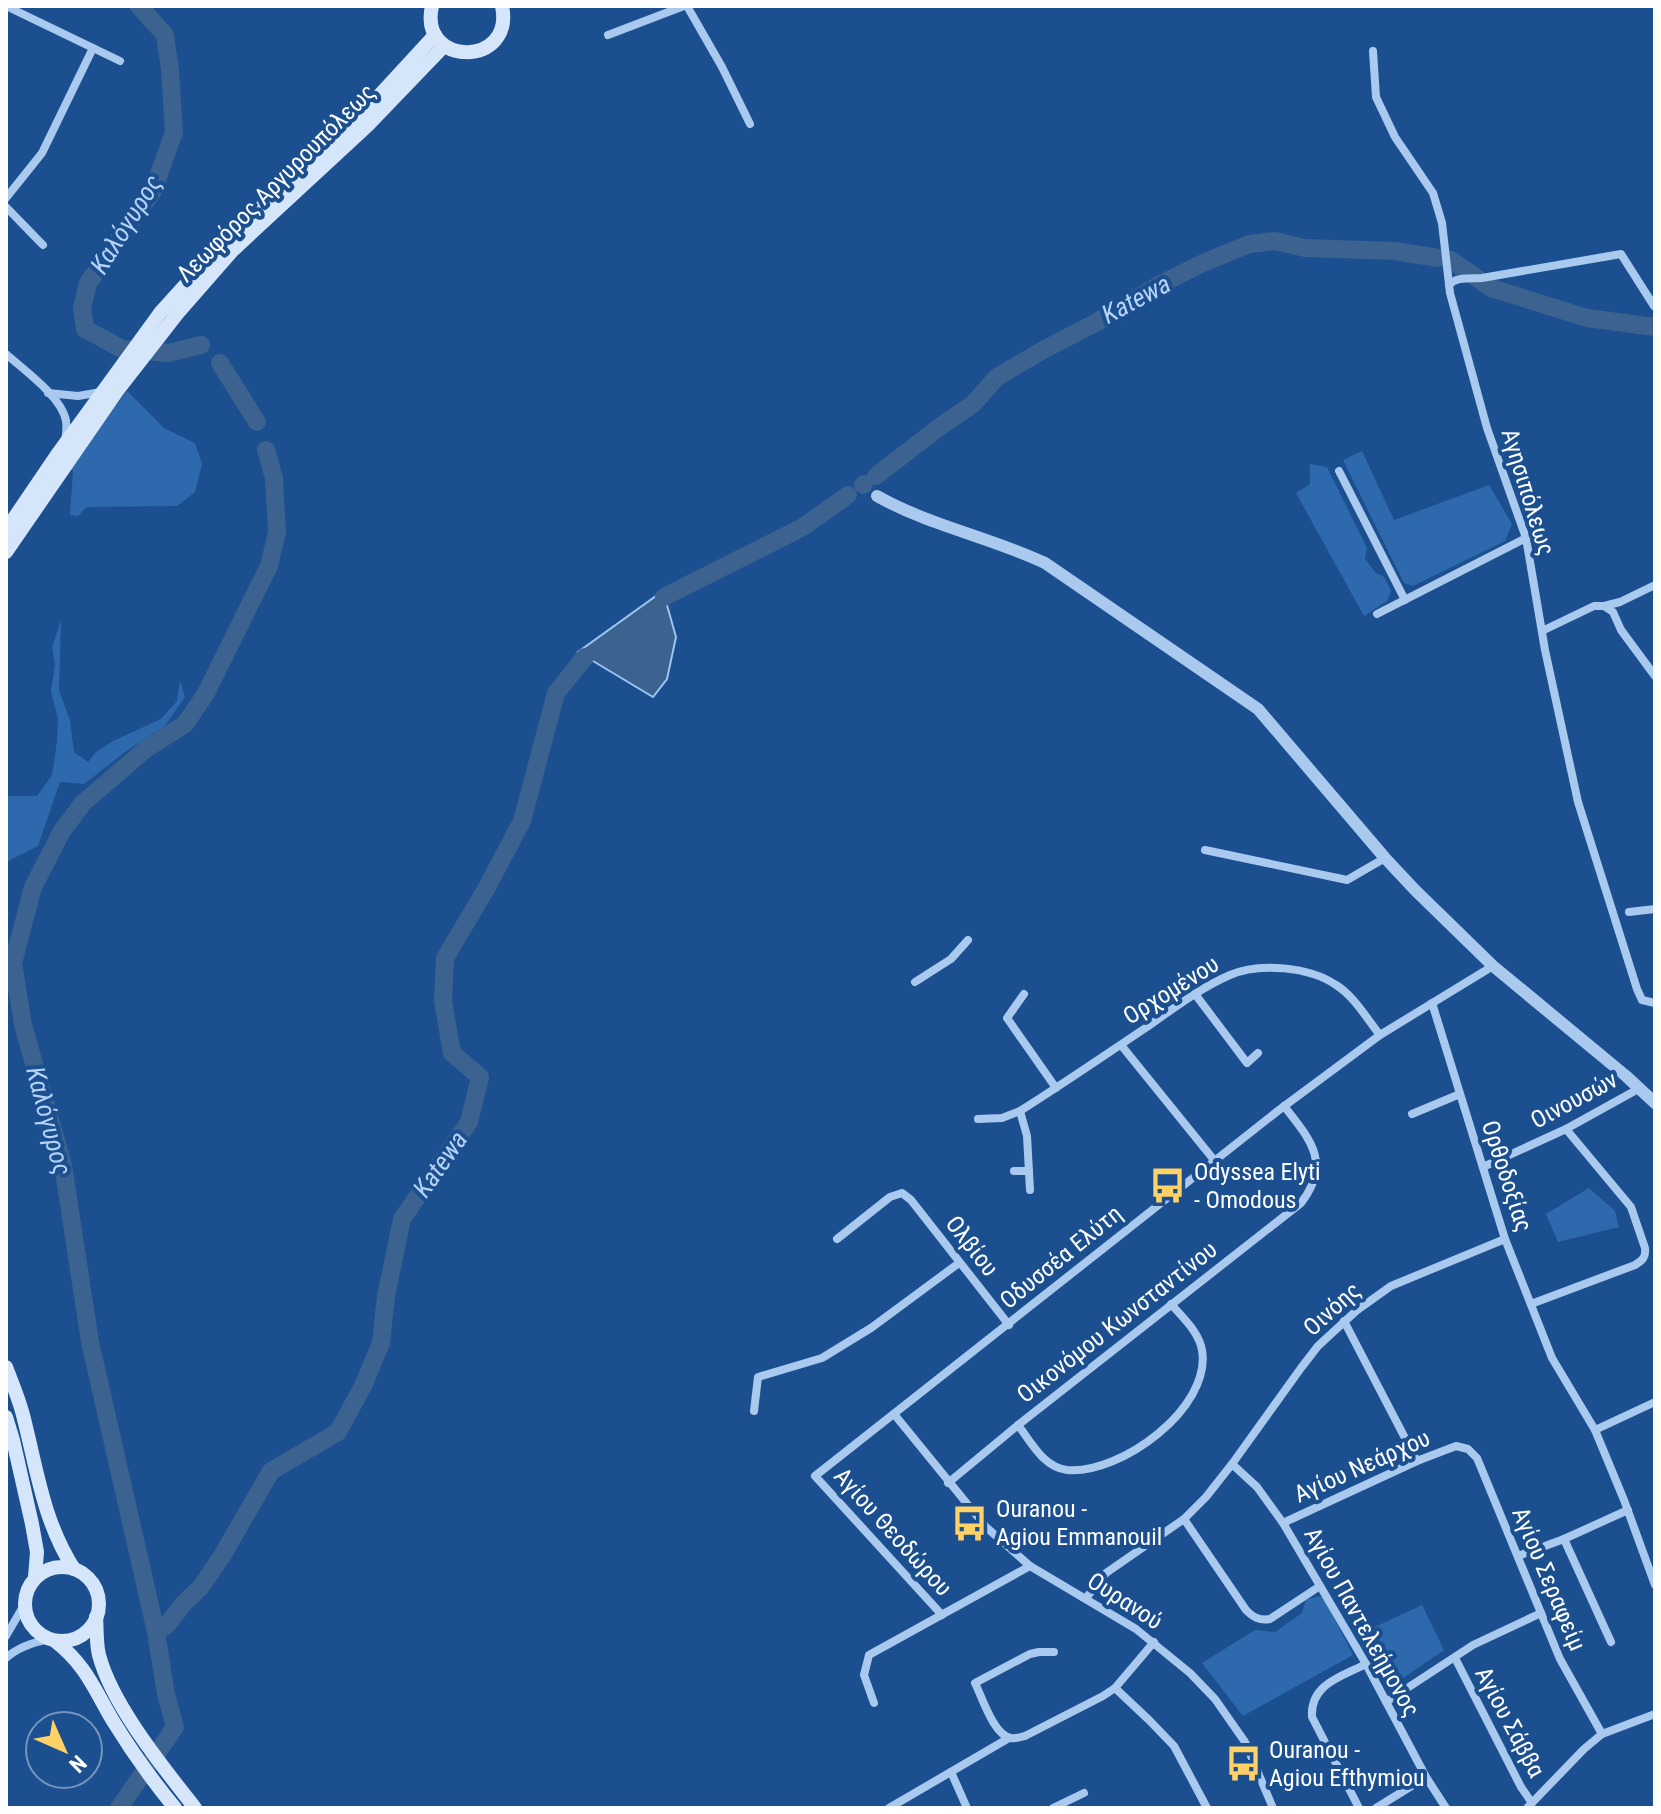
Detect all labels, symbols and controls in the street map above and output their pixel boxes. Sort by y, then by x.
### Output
street label: Λεωφόρος Αργυρουπόλεως [171,78,381,288]
water label: Καλόγυρος [84,169,168,279]
water label: Katewa [1096,268,1176,330]
street label: Αγησιπόλεως [1496,425,1560,559]
street label: Ορχομένου [1118,950,1224,1030]
water label: Καλόγυρος [20,1063,78,1179]
street label: Οινουσών [1526,1066,1622,1134]
street label: Ορθοδοξίας [1476,1117,1538,1235]
water label: Katewa [407,1125,473,1203]
place label: Odyssea Elyti - Omodous [1194,1158,1321,1214]
bus stop icon: Odyssea Elyti - Omodous [1149,1167,1187,1205]
street label: Οδυσσέα Ελύτη [994,1199,1128,1315]
street label: Ολβίου [940,1210,1004,1282]
street label: Οικονόμου Κωνσταντίνου [1012,1235,1222,1409]
street label: Οινόης [1298,1276,1366,1342]
street label: Αγίου Νεάρχου [1290,1424,1434,1508]
street label: Αγίου Θεοδώρου [828,1462,958,1602]
place label: Ouranou - Agiou Emmanouil [996,1495,1162,1551]
street label: Αγίου Σεραφείμ [1506,1503,1592,1655]
bus stop icon: Ouranou - Agiou Emmanouil [951,1504,989,1542]
street label: Αγίου Παντελεήμονος [1298,1522,1426,1722]
street label: Ουρανού [1082,1567,1168,1635]
street label: Αγίου Σάββα [1469,1662,1551,1782]
north arrow [24,1710,104,1790]
place label: Ouranou - Agiou Efthymiou [1269,1736,1425,1792]
bus stop icon: Ouranou - Agiou Efthymiou [1224,1745,1262,1783]
text: N [64,1750,91,1777]

